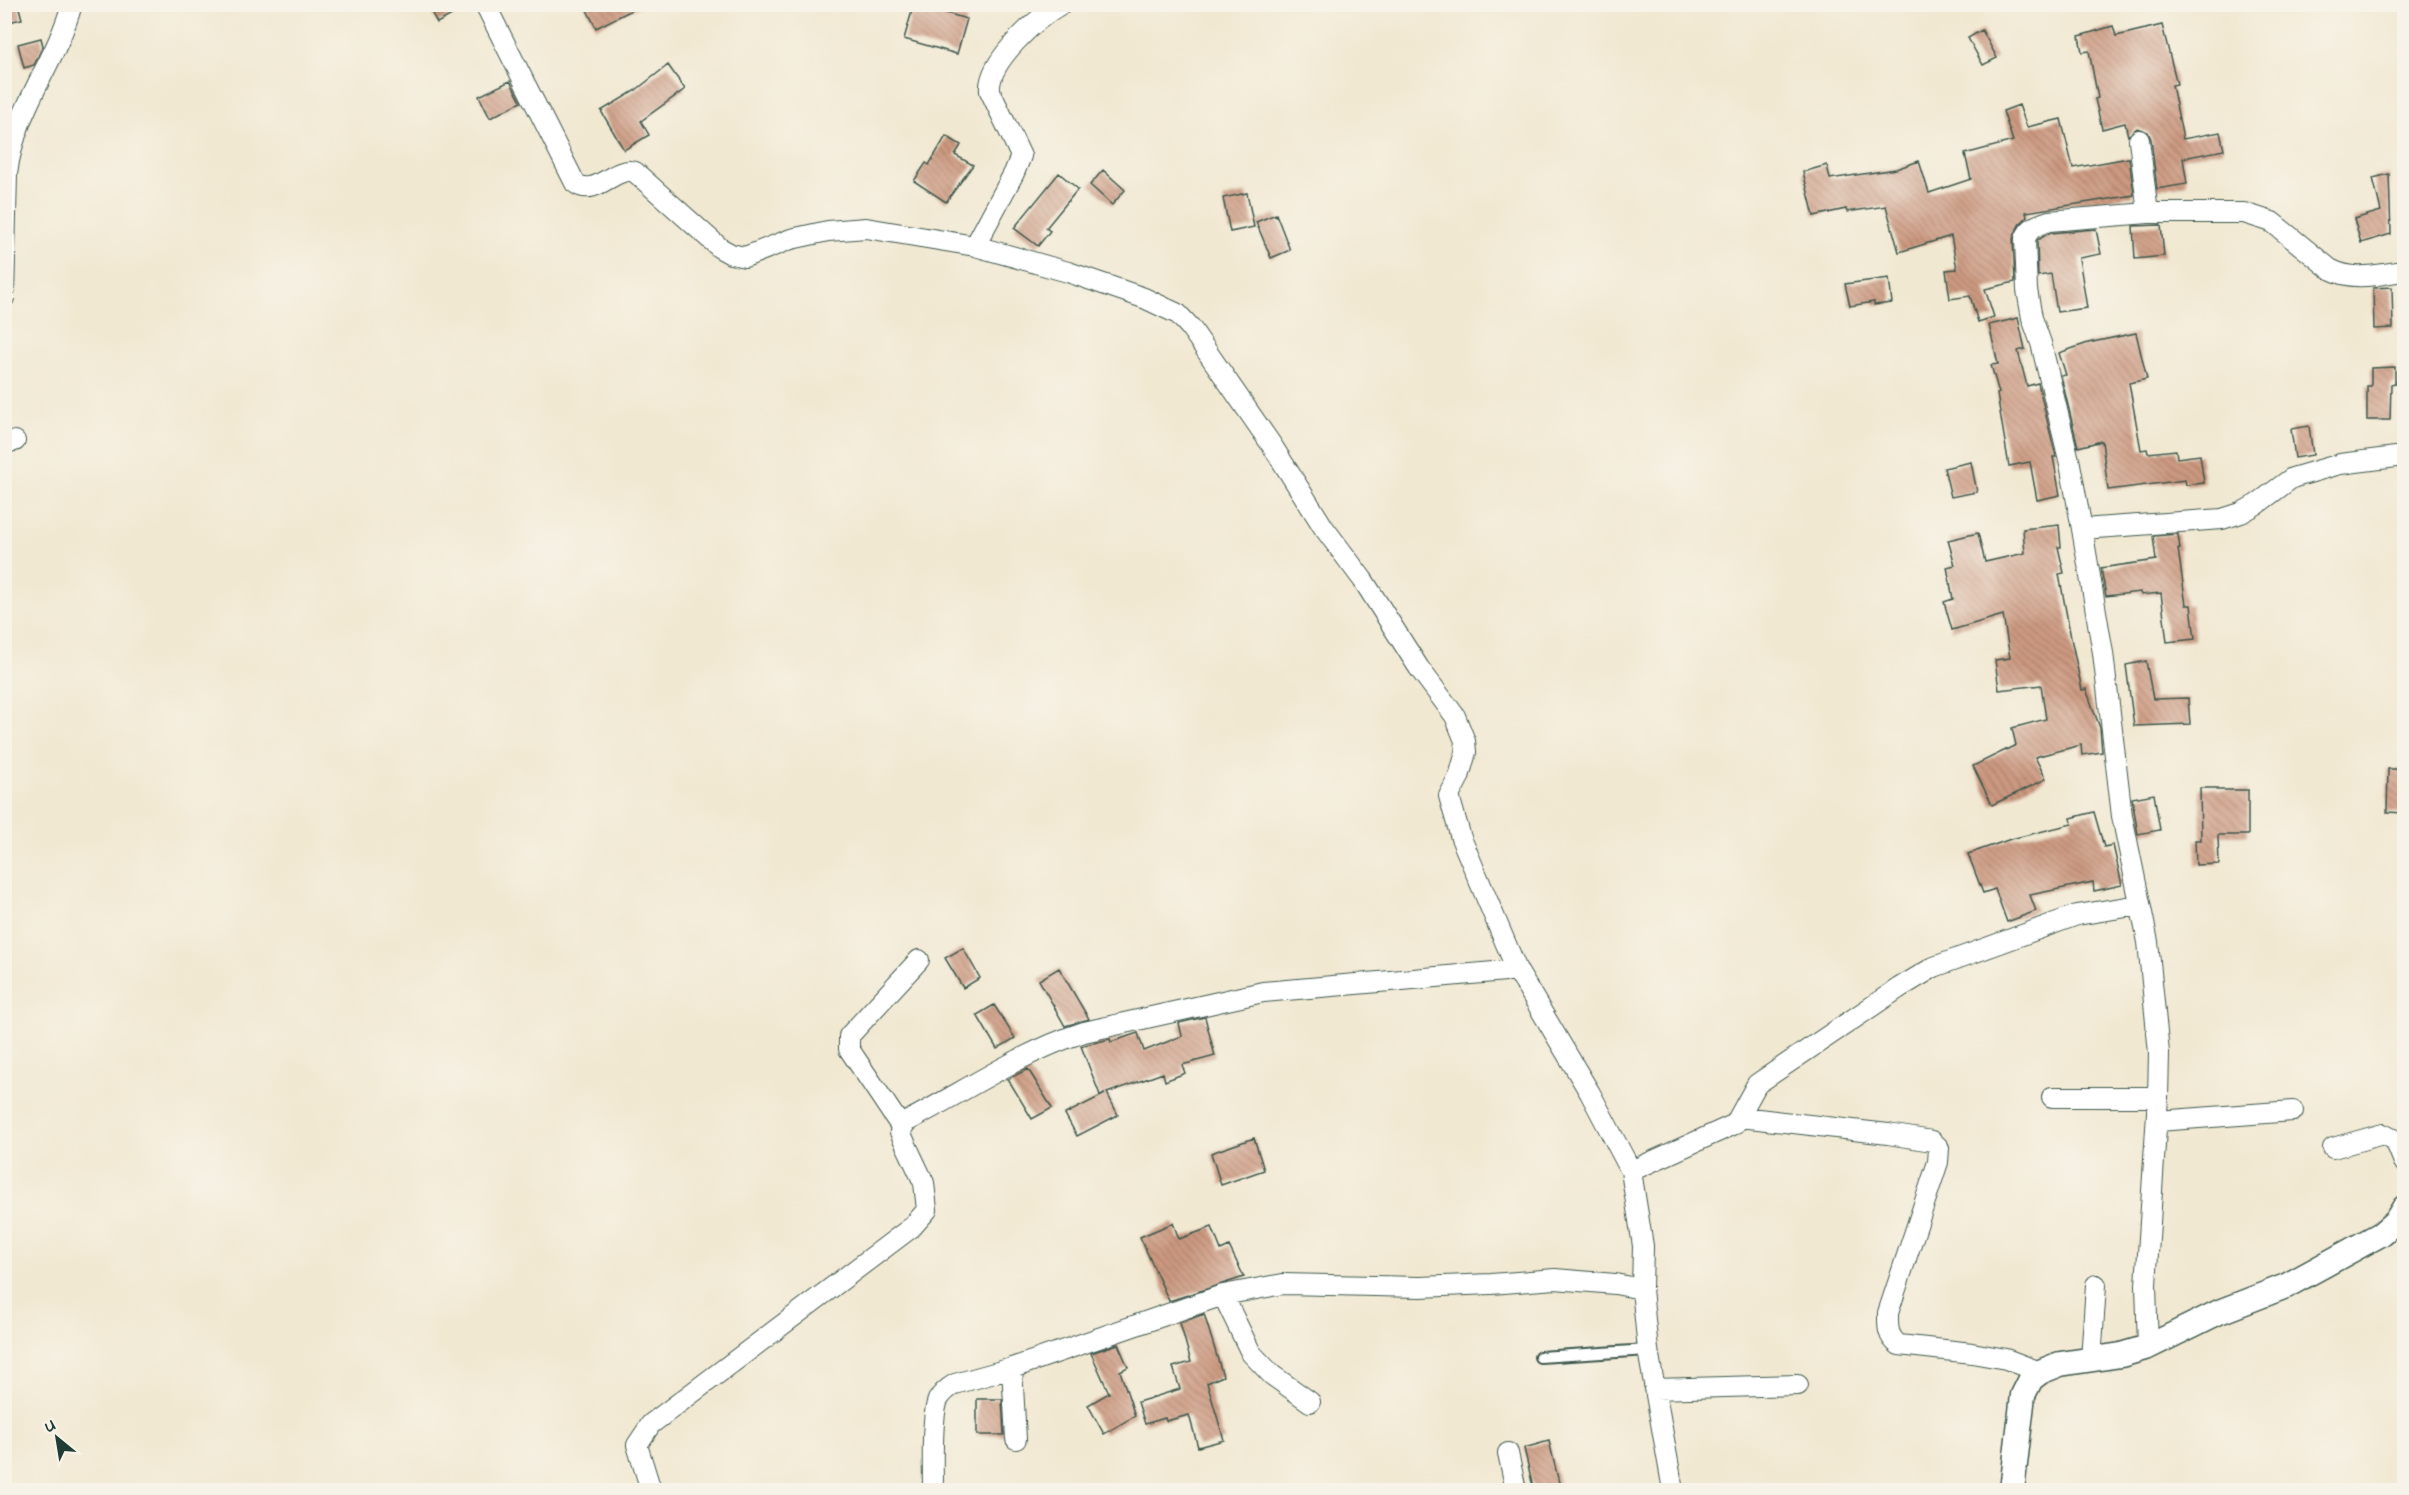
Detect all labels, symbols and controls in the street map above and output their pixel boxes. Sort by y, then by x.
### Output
north arrow [27,1408,87,1468]
text: U [41,1414,59,1438]

